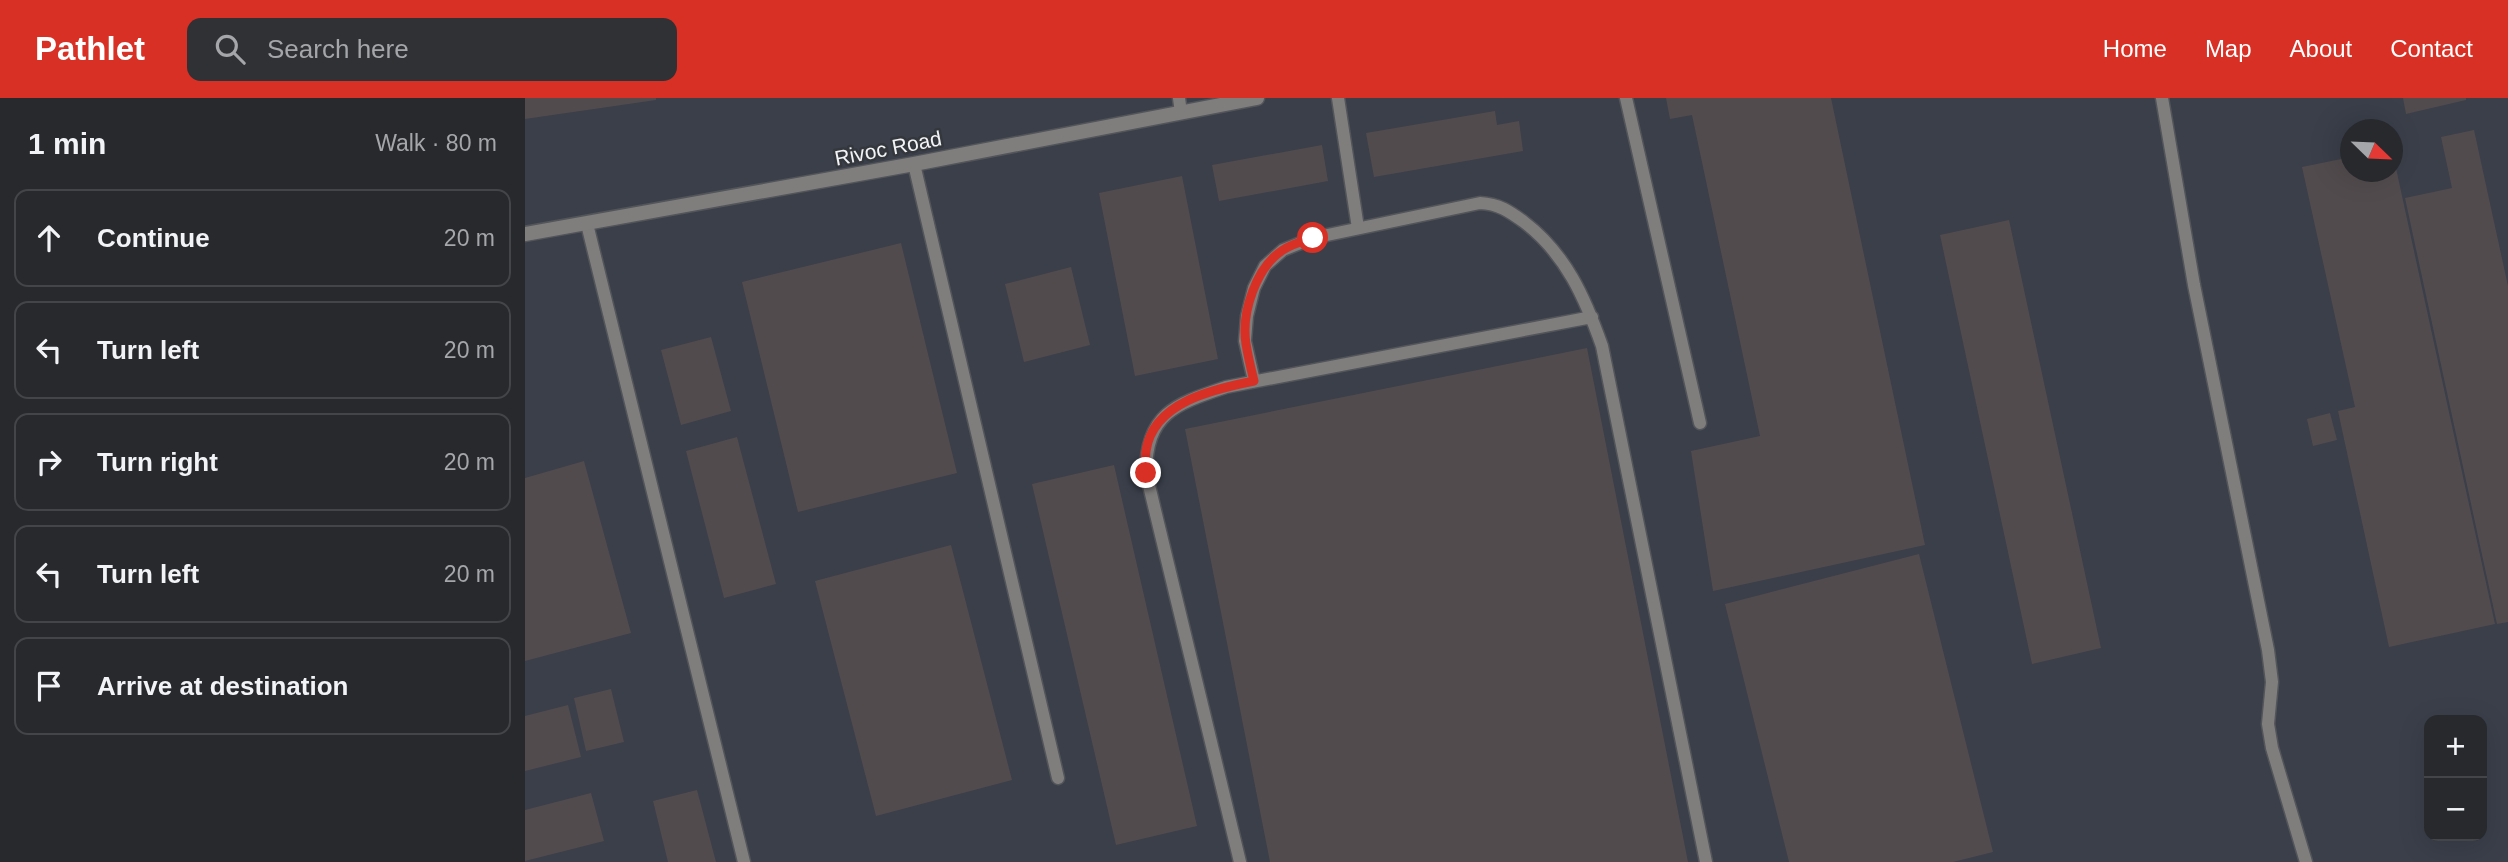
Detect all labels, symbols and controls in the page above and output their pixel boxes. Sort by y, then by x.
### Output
search box [187,18,677,81]
text: Pathlet [35,30,145,67]
icon: search [211,30,249,68]
text: Search here [267,34,409,64]
text: Home [2103,35,2167,62]
text: Map [2205,35,2252,62]
text: About [2290,35,2352,62]
text: Contact [2390,35,2473,62]
north arrow [2340,119,2403,182]
street label: Rivoc Road [833,126,943,170]
text: 1 min [28,127,106,160]
text: Walk · 80 m [375,130,497,156]
icon: ahead [30,219,68,257]
route start [1297,222,1328,253]
text: Continue [97,223,210,253]
text: 20 m [444,225,495,251]
icon: left [30,331,68,369]
text: Turn left [97,335,199,365]
text: 20 m [444,337,495,363]
icon: right [30,443,68,481]
text: Turn right [97,447,218,477]
text: 20 m [444,449,495,475]
route end [1130,457,1161,488]
icon: left [30,555,68,593]
text: Turn left [97,559,199,589]
text: 20 m [444,561,495,587]
icon: arrive [30,667,68,705]
text: Arrive at destination [97,671,348,701]
map controls [2424,715,2487,841]
button: + [2424,715,2487,778]
button: − [2424,778,2487,841]

